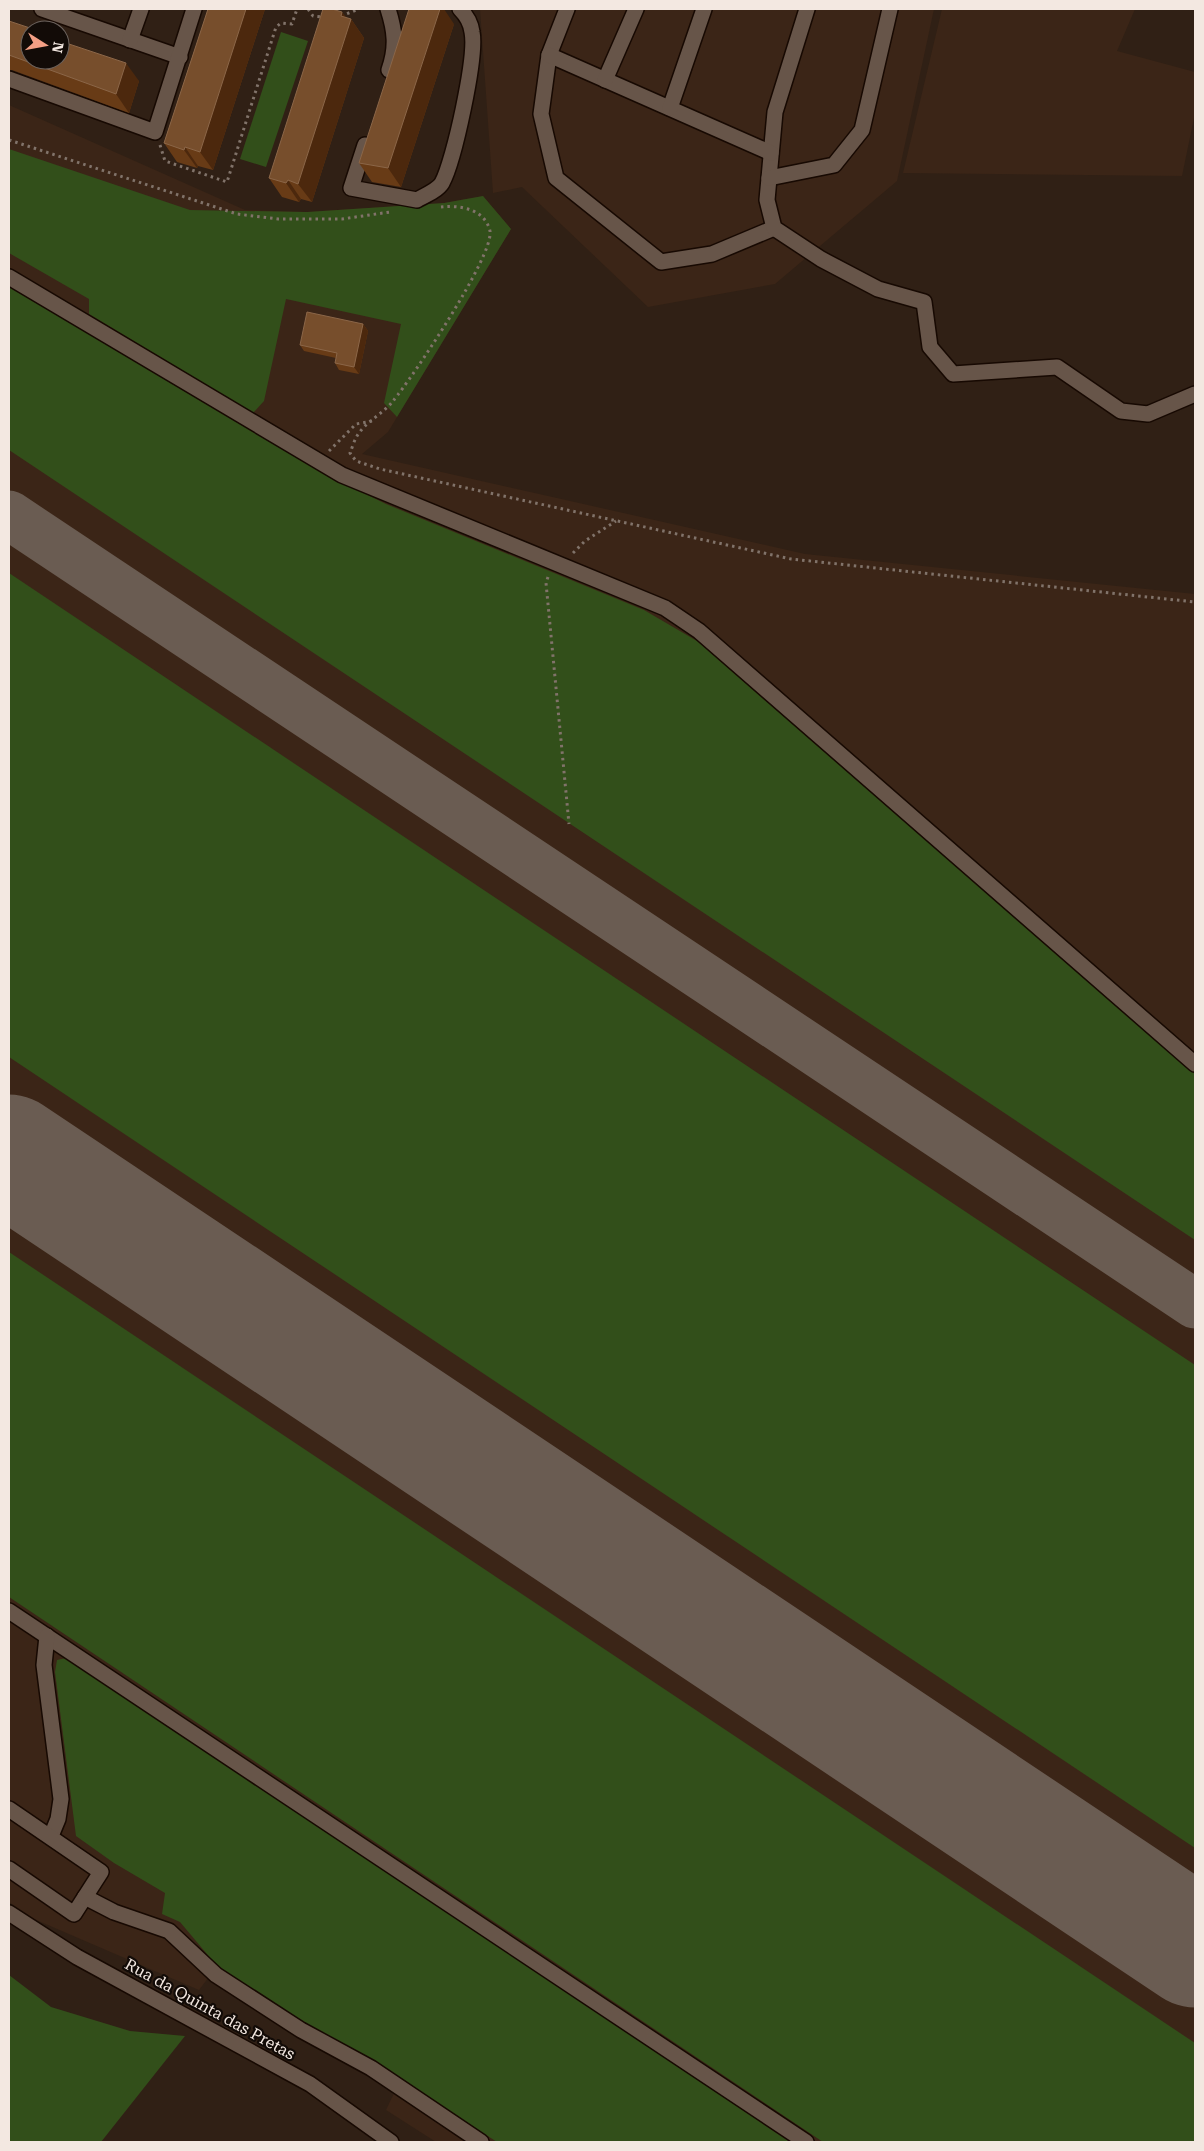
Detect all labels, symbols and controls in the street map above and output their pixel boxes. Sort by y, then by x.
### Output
north arrow [20,20,70,70]
text: N [49,41,67,55]
street label: Rua da Quinta das Pretas [122,1954,299,2064]

